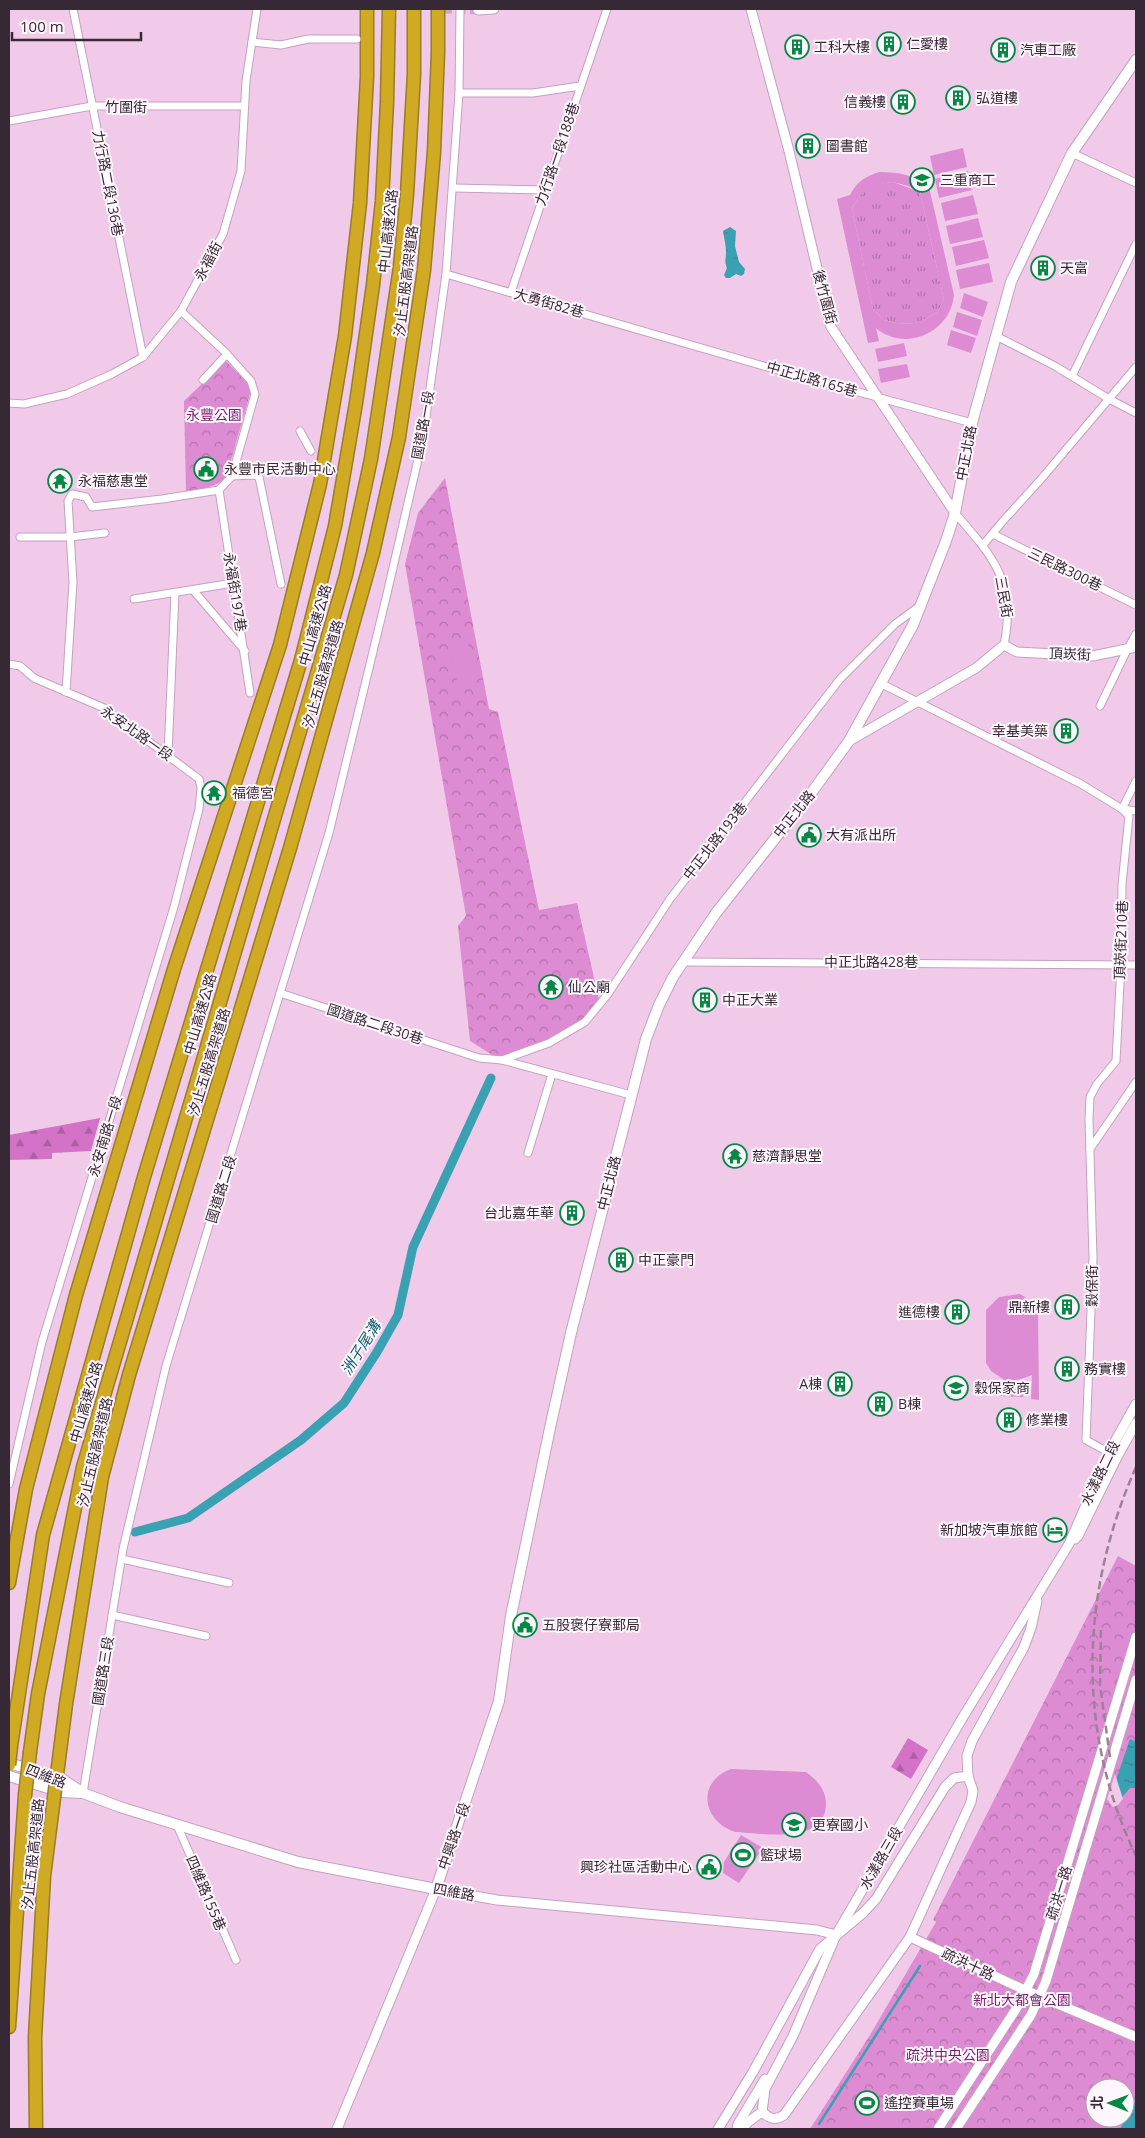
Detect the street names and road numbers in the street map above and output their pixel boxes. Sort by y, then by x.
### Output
street label: 竹圍街 [105,97,147,116]
street label: 力行路一段188巷 [530,100,583,208]
street label: 力行路二段136巷 [89,128,128,238]
street label: 中山高速公路 [374,188,401,274]
street label: 汐止五股高架道路 [389,224,422,338]
street label: 永福街 [189,238,226,284]
street label: 後竹圍街 [809,267,842,326]
street label: 大勇街82巷 [512,283,586,322]
street label: 中正北路165巷 [764,356,860,401]
street label: 國道路一段 [407,389,438,461]
street label: 中正北路 [951,424,980,482]
street label: 三民路300巷 [1025,542,1105,595]
street label: 永福街197巷 [220,551,251,633]
street label: 三民街 [991,575,1017,619]
street label: 中山高速公路 [294,582,335,668]
street label: 汐止五股高架道路 [298,617,347,730]
street label: 頂崁街 [1049,643,1091,664]
street label: 永安北路一段 [97,701,177,764]
street label: 中正北路 [769,786,819,841]
street label: 中正北路193巷 [678,798,751,884]
street label: 頂崁街210巷 [1110,900,1131,980]
street label: 中正北路428巷 [824,952,918,971]
street label: 中山高速公路 [179,971,220,1057]
street label: 國道路二段30巷 [325,999,426,1048]
street label: 汐止五股高架道路 [183,1006,234,1118]
street label: 永安南路一段 [83,1093,126,1179]
street label: 國道路二段 [201,1153,240,1225]
street label: 中正北路 [593,1153,625,1212]
street label: 穀保街 [1082,1265,1101,1307]
street label: 中山高速公路 [65,1359,106,1445]
street label: 汐止五股高架道路 [73,1395,116,1509]
street label: 水漾路二段 [1076,1437,1123,1508]
street label: 國道路三段 [88,1635,117,1707]
street label: 四維路 [23,1759,69,1792]
street label: 汐止五股高架道路 [17,1797,48,1911]
street label: 中興路一段 [433,1800,474,1872]
street label: 水漾路三段 [855,1823,906,1893]
street label: 四維路155巷 [182,1852,231,1933]
street label: 疏洪一路 [1041,1863,1076,1922]
street label: 四維路 [432,1879,476,1905]
street label: 疏洪十路 [939,1943,998,1984]

